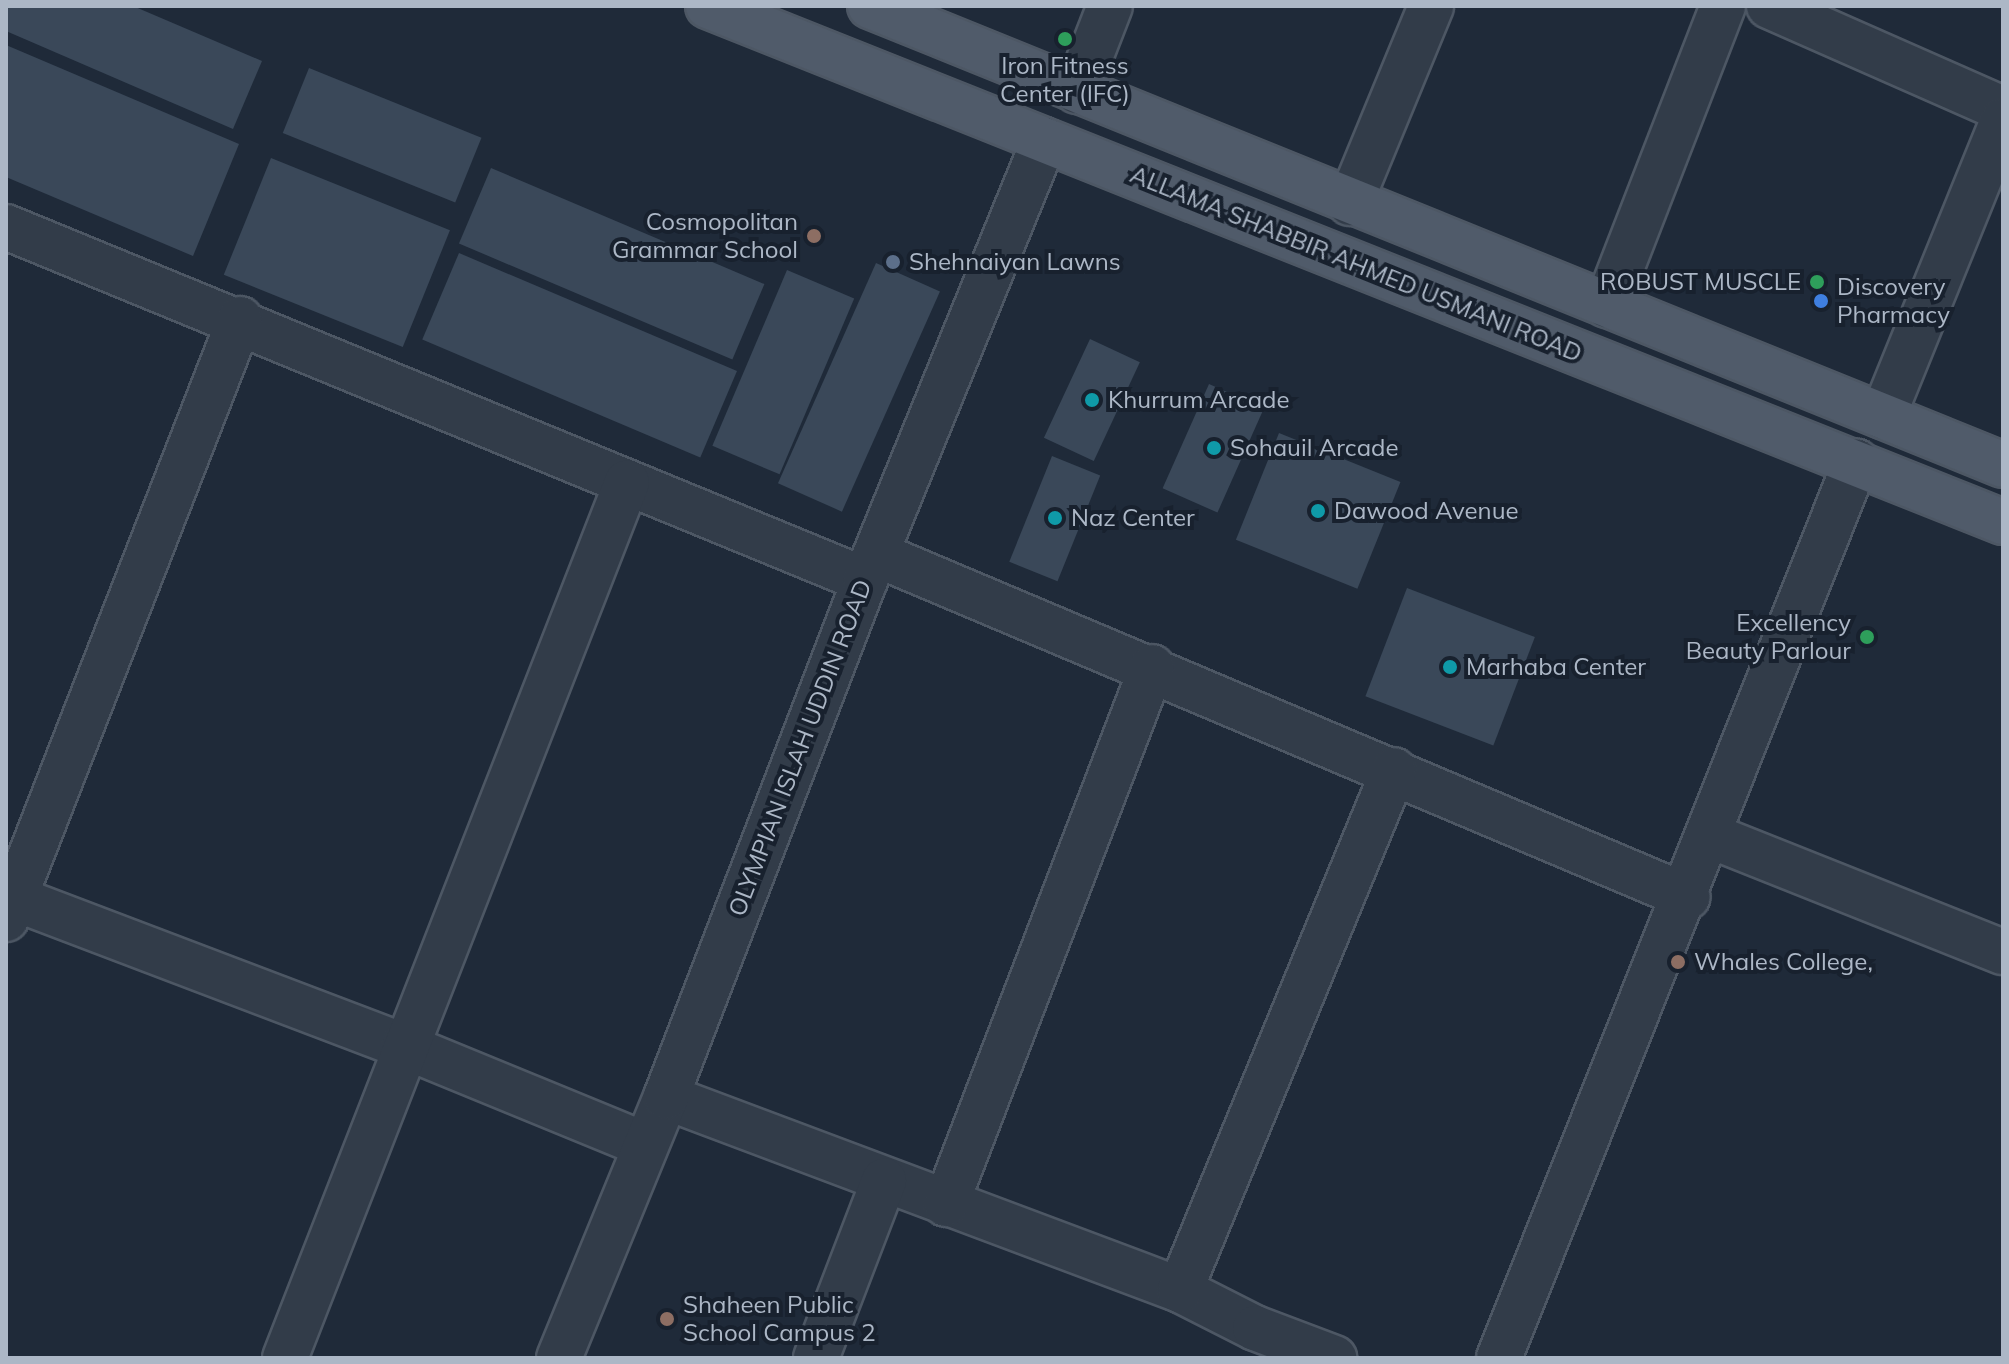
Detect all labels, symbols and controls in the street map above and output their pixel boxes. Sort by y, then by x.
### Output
marker: Iron Fitness Center (IFC) [1056,30,1074,48]
place label: Iron Fitness Center (IFC) [1000,52,1130,108]
street label: ALLAMA SHABBIR AHMED USMANI ROAD [1126,160,1586,368]
place label: Cosmopolitan Grammar School [612,208,798,264]
marker: Cosmopolitan Grammar School [805,227,823,245]
place label: Shehnaiyan Lawns [909,248,1121,276]
marker: Shehnaiyan Lawns [884,253,902,271]
place label: ROBUST MUSCLE [1600,268,1801,296]
marker: ROBUST MUSCLE [1808,273,1826,291]
place label: Discovery Pharmacy [1837,273,1950,329]
marker: Discovery Pharmacy [1812,292,1830,310]
place label: Khurrum Arcade [1108,386,1290,414]
marker: Khurrum Arcade [1083,391,1101,409]
place label: Sohauil Arcade [1230,434,1398,462]
marker: Sohauil Arcade [1205,439,1223,457]
place label: Dawood Avenue [1334,497,1519,525]
marker: Dawood Avenue [1309,502,1327,520]
place label: Naz Center [1071,504,1195,532]
marker: Naz Center [1046,509,1064,527]
street label: OLYMPIAN ISLAH UDDIN ROAD [722,576,878,920]
place label: Excellency Beauty Parlour [1686,609,1851,665]
marker: Excellency Beauty Parlour [1858,628,1876,646]
place label: Marhaba Center [1466,653,1646,681]
marker: Marhaba Center [1441,658,1459,676]
place label: Whales College, [1694,948,1873,976]
marker: Whales College, [1669,953,1687,971]
place label: Shaheen Public School Campus 2 [683,1291,876,1347]
marker: Shaheen Public School Campus 2 [658,1310,676,1328]

